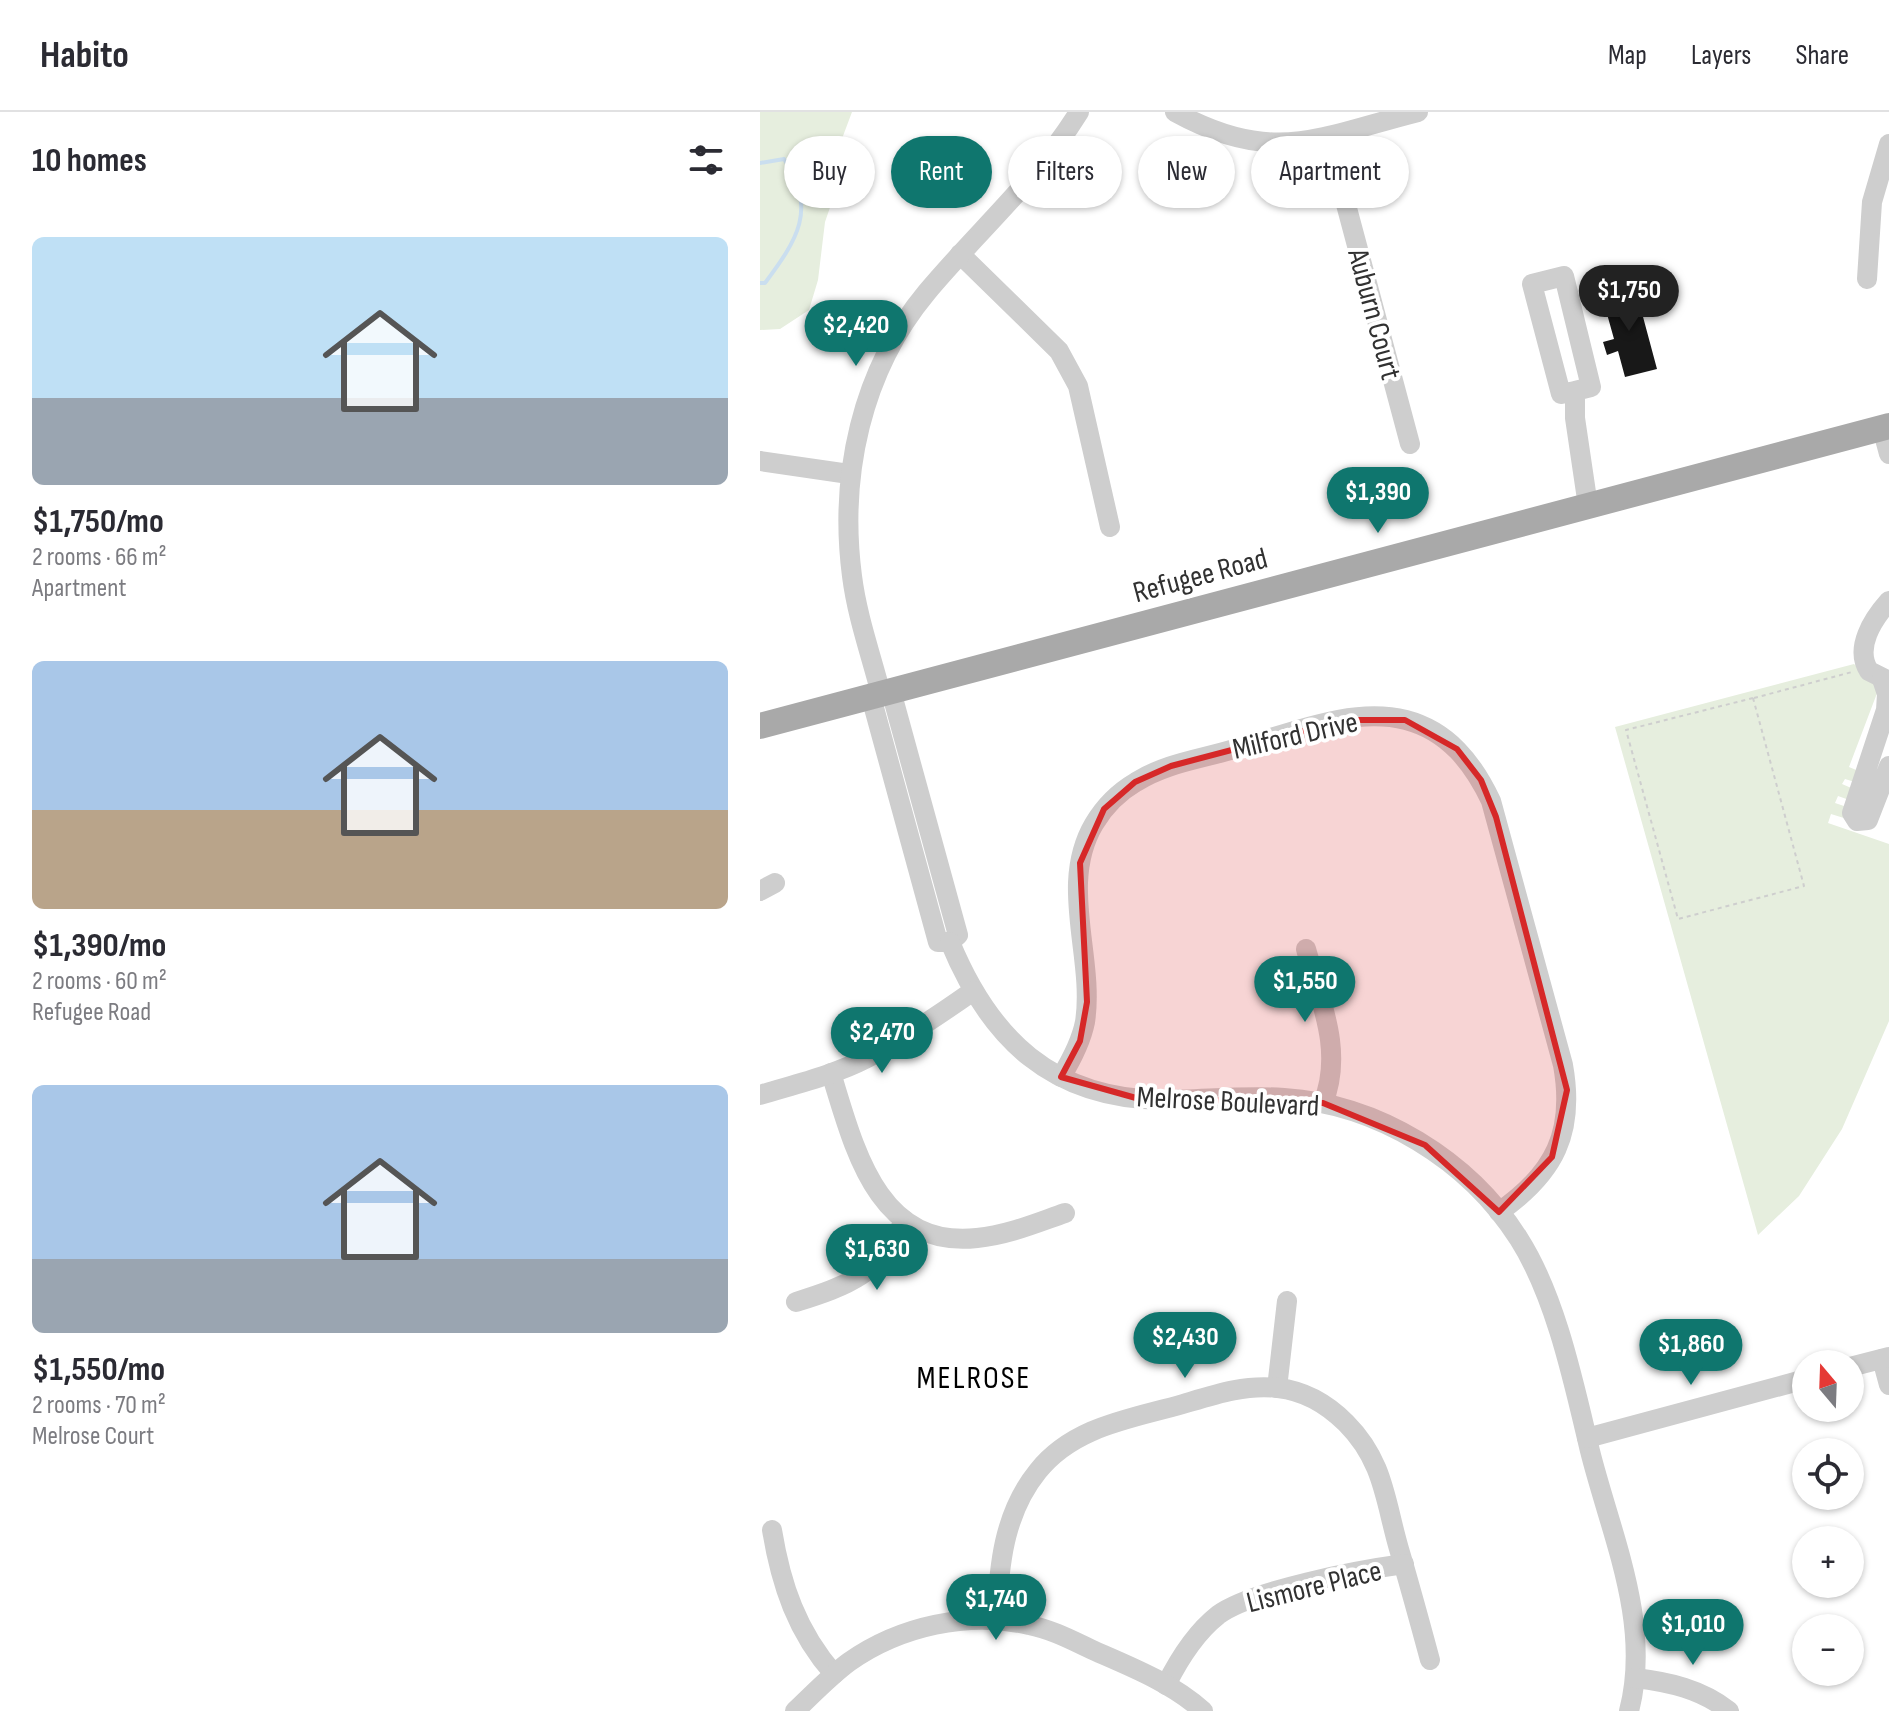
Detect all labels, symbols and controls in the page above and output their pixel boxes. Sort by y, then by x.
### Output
text: Habito [40,33,129,78]
text: Map [1608,39,1647,72]
text: Layers [1691,39,1751,72]
text: Share [1795,39,1849,72]
chip: Buy [784,136,875,208]
chip: Rent [891,136,992,208]
chip: Filters [1008,136,1122,208]
chip: New [1138,136,1235,208]
chip: Apartment [1251,136,1409,208]
icon: filters [684,138,728,182]
text: 10 homes [32,140,147,181]
street label: Auburn Court [1339,244,1409,384]
pin: $1,750 [1564,265,1694,333]
text: $1,750 [1597,275,1661,306]
icon: home [308,289,452,433]
pin: $2,420 [791,300,921,368]
text: $2,420 [823,310,889,341]
pin: $1,390 [1313,467,1443,535]
text: $1,390 [1345,477,1411,508]
text: $1,750/mo [32,501,164,542]
street label: Refugee Road [1129,541,1271,611]
text: 2 rooms · 66 m² [32,542,167,573]
text: Apartment [32,573,126,604]
street label: Milford Drive [1229,704,1361,768]
icon: home [308,713,452,857]
text: $1,390/mo [32,925,166,966]
pin: $1,550 [1240,956,1370,1024]
text: 2 rooms · 60 m² [32,966,167,997]
text: $1,550 [1272,966,1338,997]
text: Refugee Road [32,997,151,1028]
pin: $2,470 [817,1007,947,1075]
text: $2,470 [849,1017,915,1048]
street label: Melrose Boulevard [1136,1079,1320,1125]
icon: home [308,1137,452,1281]
pin: $1,630 [812,1224,942,1292]
text: $1,630 [844,1234,910,1265]
pin: $2,430 [1120,1312,1250,1380]
pin: $1,860 [1626,1319,1756,1387]
text: $2,430 [1151,1322,1219,1353]
text: $1,860 [1657,1329,1725,1360]
text: $1,550/mo [32,1349,165,1390]
north arrow [1792,1350,1864,1422]
map controls [1792,1350,1864,1686]
district label: MELROSE [916,1359,1032,1398]
text: 2 rooms · 70 m² [32,1390,166,1421]
text: Melrose Court [32,1421,154,1452]
button: locate [1792,1438,1864,1510]
button: + [1792,1526,1864,1598]
street label: Lismore Place [1243,1553,1385,1621]
pin: $1,740 [931,1574,1061,1642]
text: $1,740 [964,1584,1028,1615]
pin: $1,010 [1628,1599,1758,1667]
text: $1,010 [1661,1609,1725,1640]
button: − [1792,1614,1864,1686]

